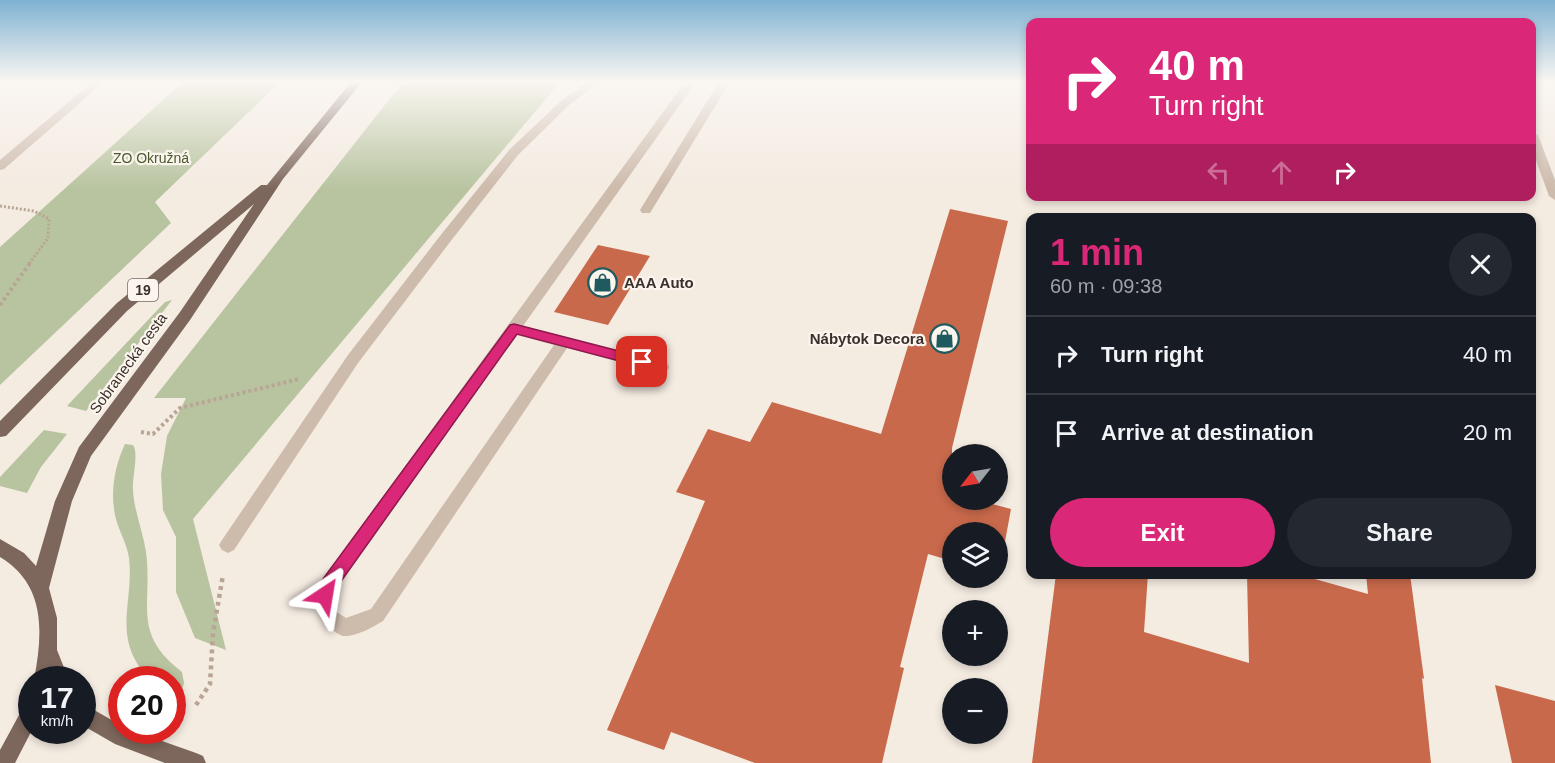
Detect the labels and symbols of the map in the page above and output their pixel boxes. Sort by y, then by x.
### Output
park label: ZO Okružná [113,150,189,166]
shop icon: AAA Auto [587,266,619,298]
place label: AAA Auto [624,274,694,291]
road number: 19 [128,279,158,301]
street label: Sobranecká cesta [86,309,171,417]
shop icon: Nábytok Decora [929,322,961,354]
place label: Nábytok Decora [810,330,925,347]
pin [616,336,667,387]
north arrow [942,444,1008,510]
position arrow [293,563,357,627]
speed limit sign: 20 [108,666,186,744]

